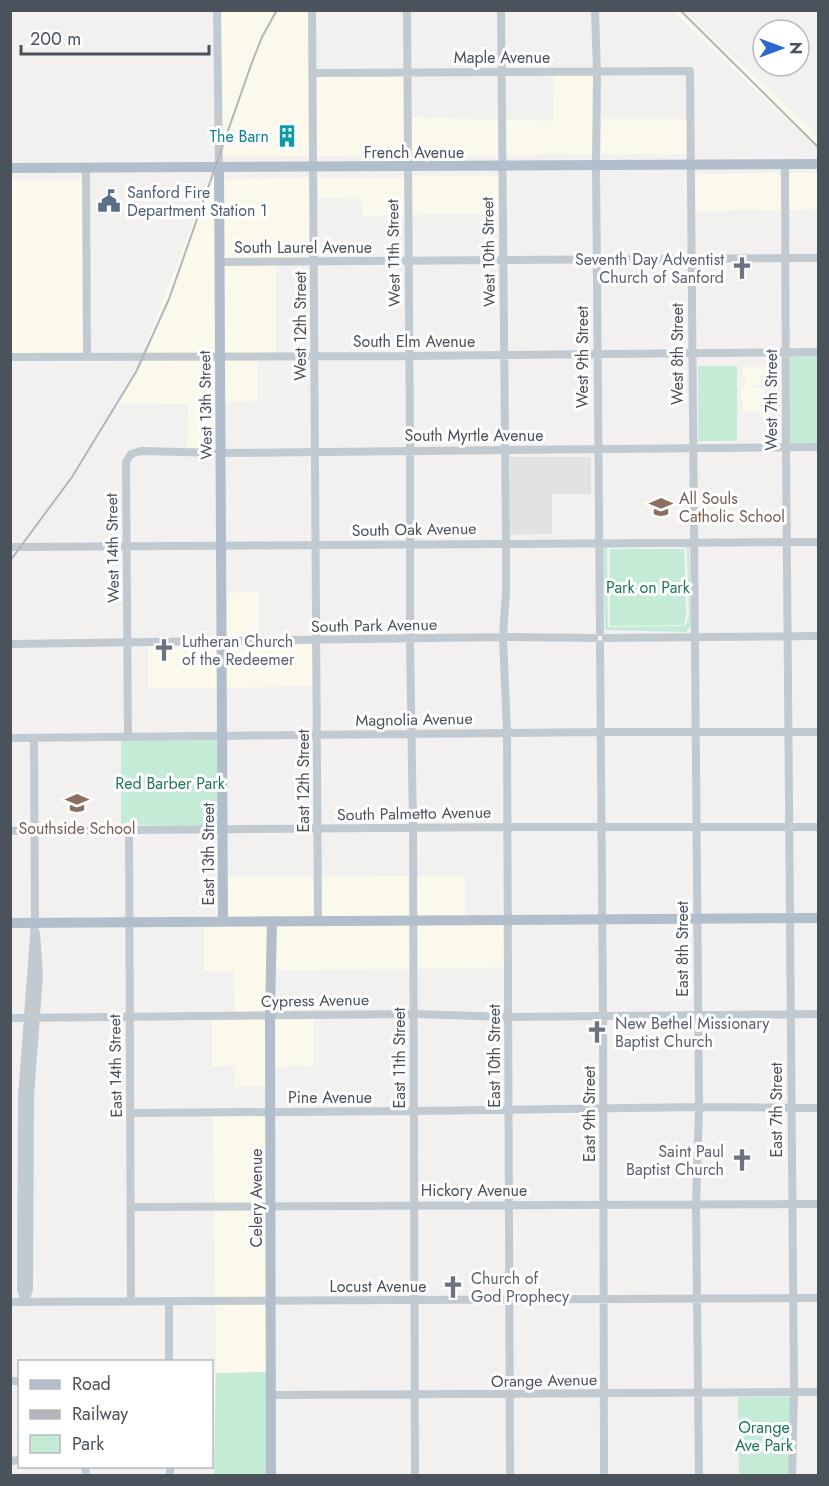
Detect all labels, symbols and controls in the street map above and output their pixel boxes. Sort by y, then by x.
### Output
scale bar [21,18,208,56]
north arrow [751,18,811,78]
text: 200 m [30,26,81,52]
text: N [784,42,807,54]
street label: Maple Avenue [454,46,550,69]
building icon: The Barn [274,123,300,149]
place label: The Barn [210,125,269,148]
street label: French Avenue [364,141,464,164]
place label: Sanford Fire Department Station 1 [127,181,267,222]
public building icon: Sanford Fire Department Station 1 [96,188,122,214]
street label: West 10th Street [476,197,501,307]
street label: West 11th Street [381,199,406,307]
street label: South Laurel Avenue [234,236,372,259]
place label: Seventh Day Adventist Church of Sanford [575,248,724,289]
church icon: Seventh Day Adventist Church of Sanford [729,255,755,281]
street label: West 12th Street [289,271,312,381]
street label: West 8th Street [666,303,689,405]
street label: West 9th Street [571,306,594,408]
street label: South Elm Avenue [353,330,475,353]
street label: West 7th Street [760,349,783,451]
street label: West 13th Street [193,350,218,460]
street label: South Myrtle Avenue [405,424,543,447]
place label: All Souls Catholic School [679,487,785,528]
street label: West 14th Street [100,493,125,603]
school or university icon: All Souls Catholic School [648,494,674,520]
street label: South Oak Avenue [351,517,477,542]
park label: Park on Park [606,576,691,599]
street label: South Park Avenue [311,613,437,638]
place label: Lutheran Church of the Redeemer [182,630,295,671]
church icon: Lutheran Church of the Redeemer [151,637,177,663]
street label: Magnolia Avenue [355,707,473,732]
street label: East 12th Street [292,729,315,833]
park label: Red Barber Park [115,772,226,795]
school or university icon: Southside School [64,790,90,816]
street label: South Palmetto Avenue [337,801,491,826]
street label: East 13th Street [197,802,220,905]
place label: Southside School [19,817,135,840]
street label: East 8th Street [671,901,694,997]
street label: Cypress Avenue [261,988,369,1013]
street label: East 10th Street [483,1004,506,1108]
street label: East 11th Street [388,1007,411,1109]
place label: New Bethel Missionary Baptist Church [615,1012,770,1053]
street label: East 14th Street [103,1014,128,1118]
church icon: New Bethel Missionary Baptist Church [584,1019,610,1045]
street label: East 7th Street [765,1062,788,1158]
street label: East 9th Street [578,1066,601,1162]
street label: Pine Avenue [288,1086,372,1109]
place label: Saint Paul Baptist Church [626,1140,724,1181]
church icon: Saint Paul Baptist Church [729,1147,755,1173]
street label: Celery Avenue [245,1149,268,1247]
street label: Hickory Avenue [421,1179,527,1202]
place label: Church of God Prophecy [471,1267,570,1308]
church icon: Church of God Prophecy [440,1274,466,1300]
street label: Locust Avenue [330,1275,426,1298]
legend [18,1360,213,1468]
street label: Orange Avenue [491,1368,597,1393]
text: Road [72,1371,111,1397]
text: Railway [72,1401,128,1427]
park label: Orange Ave Park [735,1416,794,1457]
text: Park [72,1431,104,1457]

